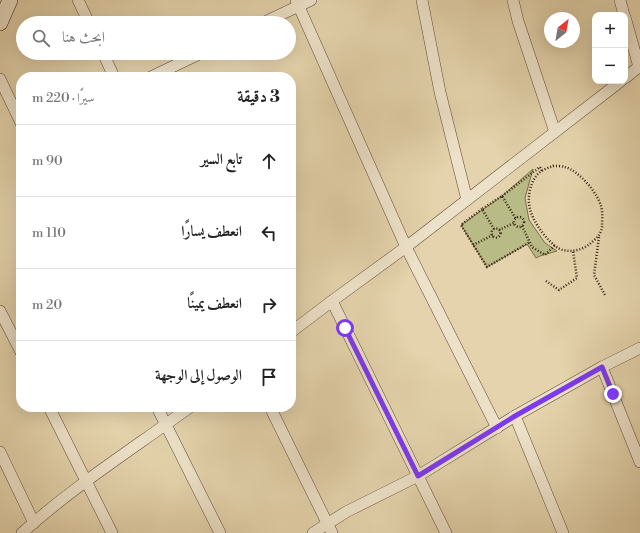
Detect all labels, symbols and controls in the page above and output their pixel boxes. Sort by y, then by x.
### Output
north arrow [544,12,580,48]
map controls [592,12,628,84]
button: + [592,12,628,48]
search box [16,16,296,60]
icon: search [30,27,52,49]
text: ابحث هنا [62,28,105,47]
button: − [592,48,628,84]
text: 3 دقيقة [237,86,280,108]
text: سيرًا · 220 m [32,90,94,106]
text: تابع السير [200,150,242,169]
icon: ahead [258,150,280,172]
text: 90 m [32,153,63,169]
text: انعطف يسارًا [181,222,242,241]
icon: left [258,222,280,244]
text: 110 m [32,225,66,241]
text: انعطف يمينًا [187,294,242,313]
icon: right [258,294,280,316]
text: 20 m [32,297,62,313]
route start [336,319,354,337]
text: الوصول إلى الوجهة [155,366,242,385]
icon: arrive [258,366,280,388]
route end [604,385,622,403]

